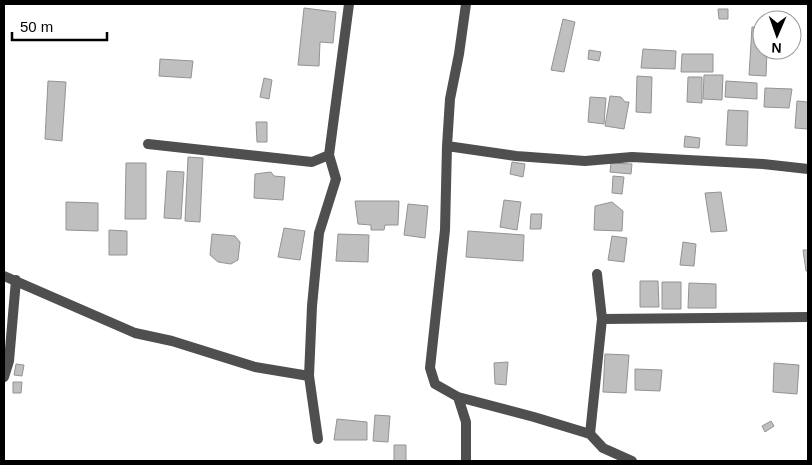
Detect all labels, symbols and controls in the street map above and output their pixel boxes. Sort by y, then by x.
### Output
scale bar [12,10,108,42]
north arrow [752,10,802,60]
text: 50 m [20,18,53,35]
text: N [771,40,782,56]

